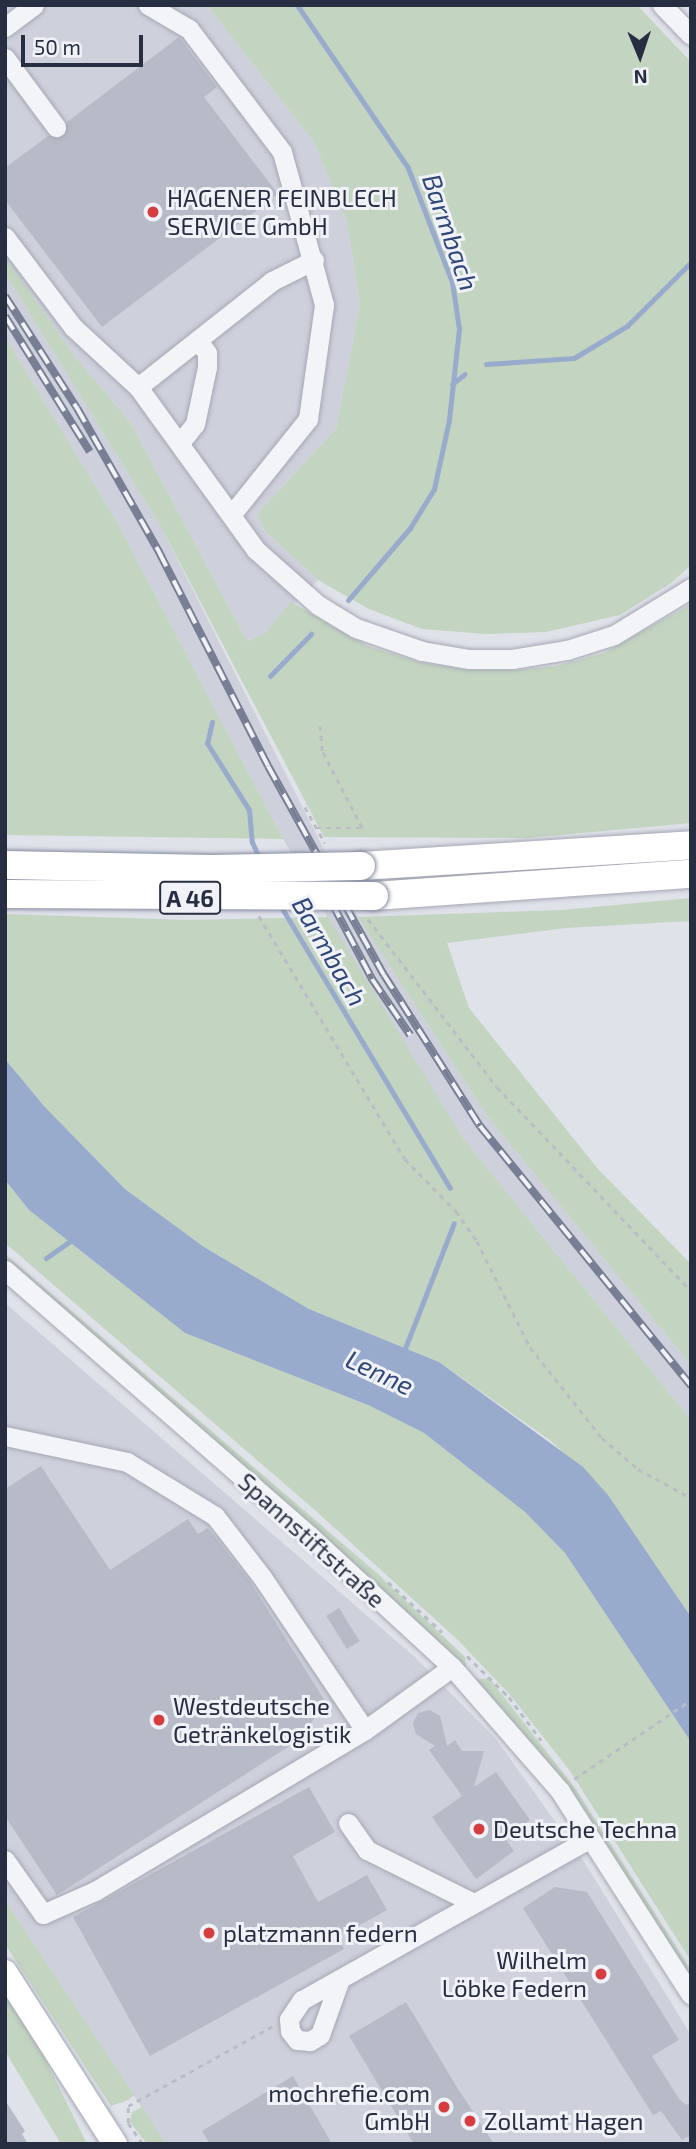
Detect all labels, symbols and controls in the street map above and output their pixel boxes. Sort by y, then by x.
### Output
scale bar [24,21,147,65]
north arrow [605,21,675,91]
text: 50 m [34,34,81,59]
text: N [633,66,648,89]
water label: Barmbach [416,170,486,294]
place label: HAGENER FEINBLECH SERVICE GmbH [167,184,397,240]
marker: HAGENER FEINBLECH SERVICE GmbH [145,204,161,220]
road number: A 46 [158,878,222,917]
water label: Barmbach [286,891,374,1011]
water label: Lenne [341,1343,419,1401]
street label: Spannstiftstraße [233,1467,391,1613]
place label: Westdeutsche Getränkelogistik [173,1692,351,1748]
marker: Westdeutsche Getränkelogistik [151,1712,167,1728]
place label: Deutsche Techna [493,1815,678,1843]
marker: Deutsche Techna [471,1821,487,1837]
place label: platzmann federn [223,1919,418,1947]
marker: platzmann federn [201,1925,217,1941]
place label: Wilhelm Löbke Federn [442,1946,587,2002]
marker: Wilhelm Löbke Federn [593,1966,609,1982]
place label: mochrefie.com GmbH [268,2079,430,2135]
marker: mochrefie.com GmbH [436,2099,452,2115]
place label: Zollamt Hagen [484,2107,644,2135]
marker: Zollamt Hagen [462,2113,478,2129]

